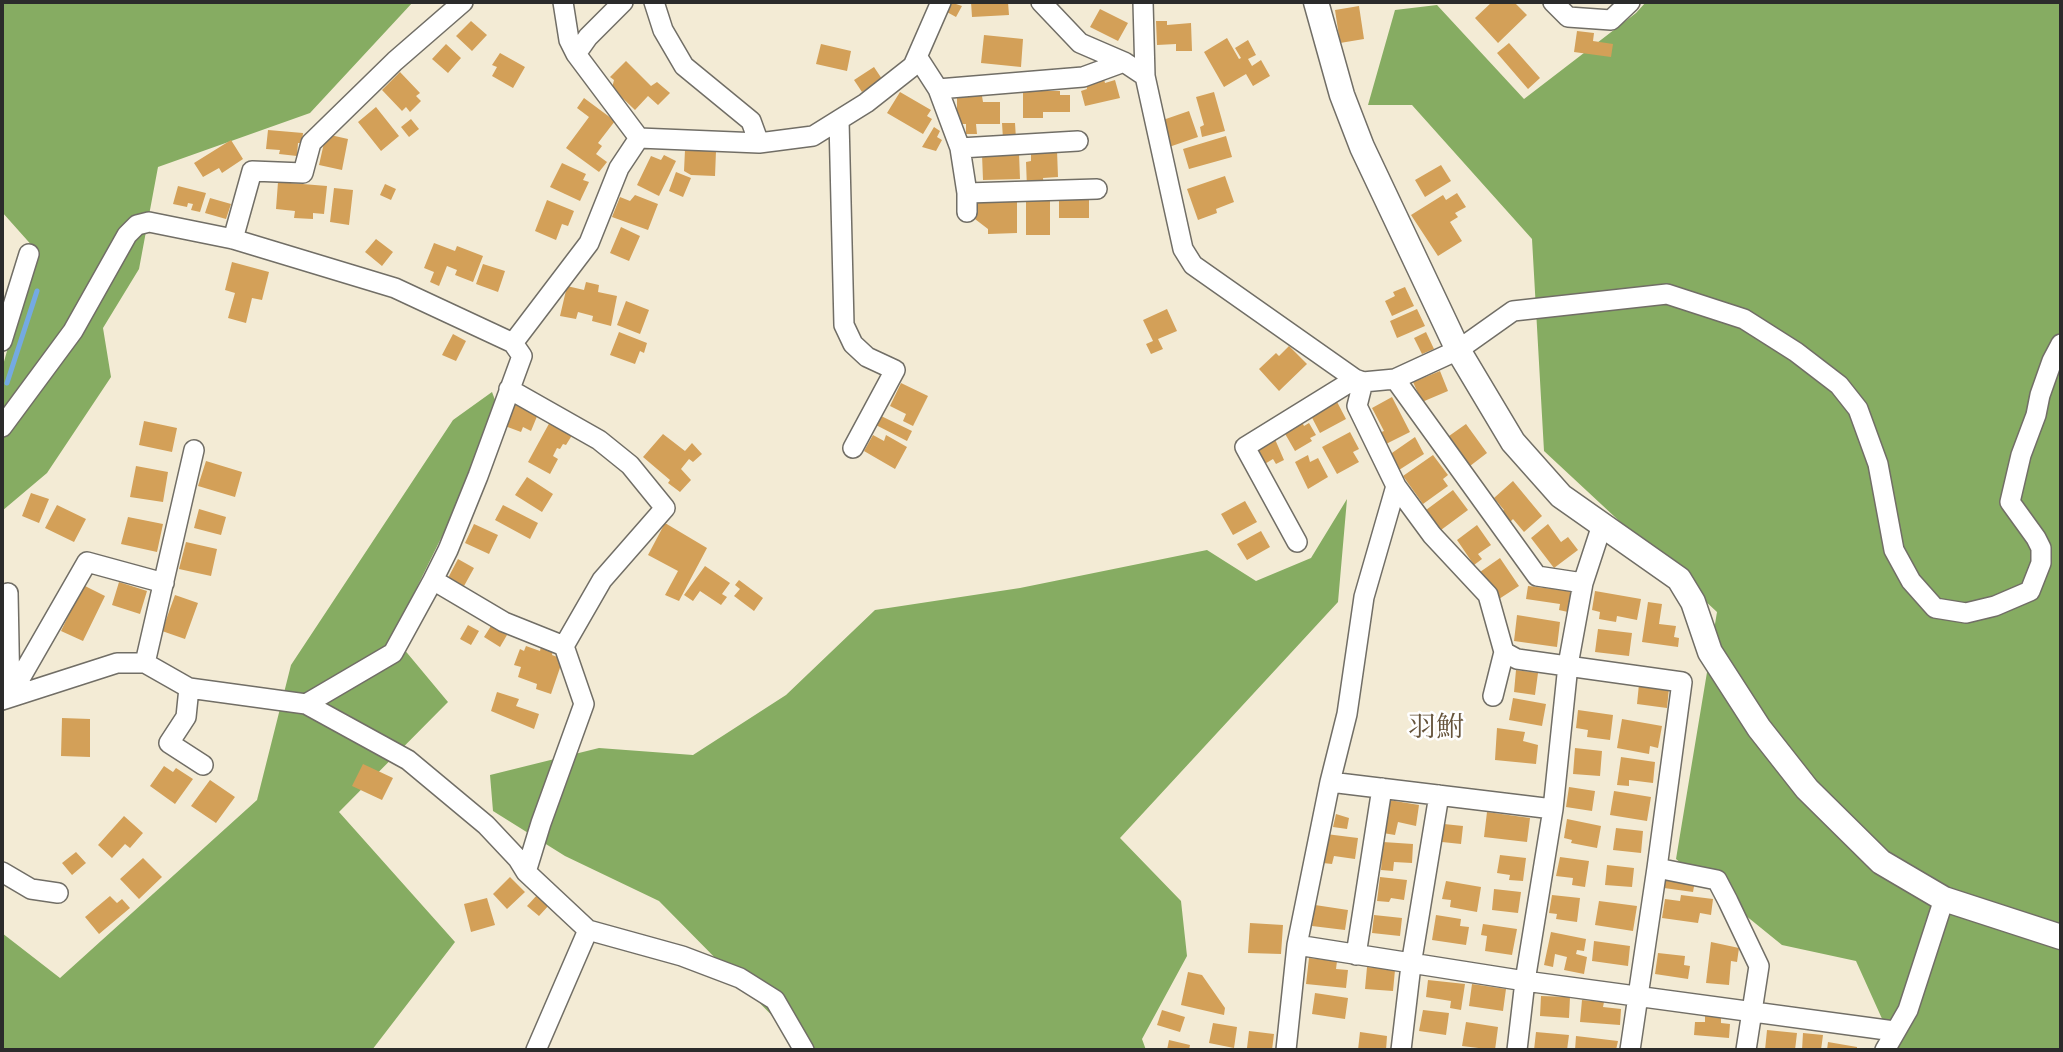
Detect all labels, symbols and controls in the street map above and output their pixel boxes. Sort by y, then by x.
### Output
district label: 羽鮒 [1408,712,1464,746]

